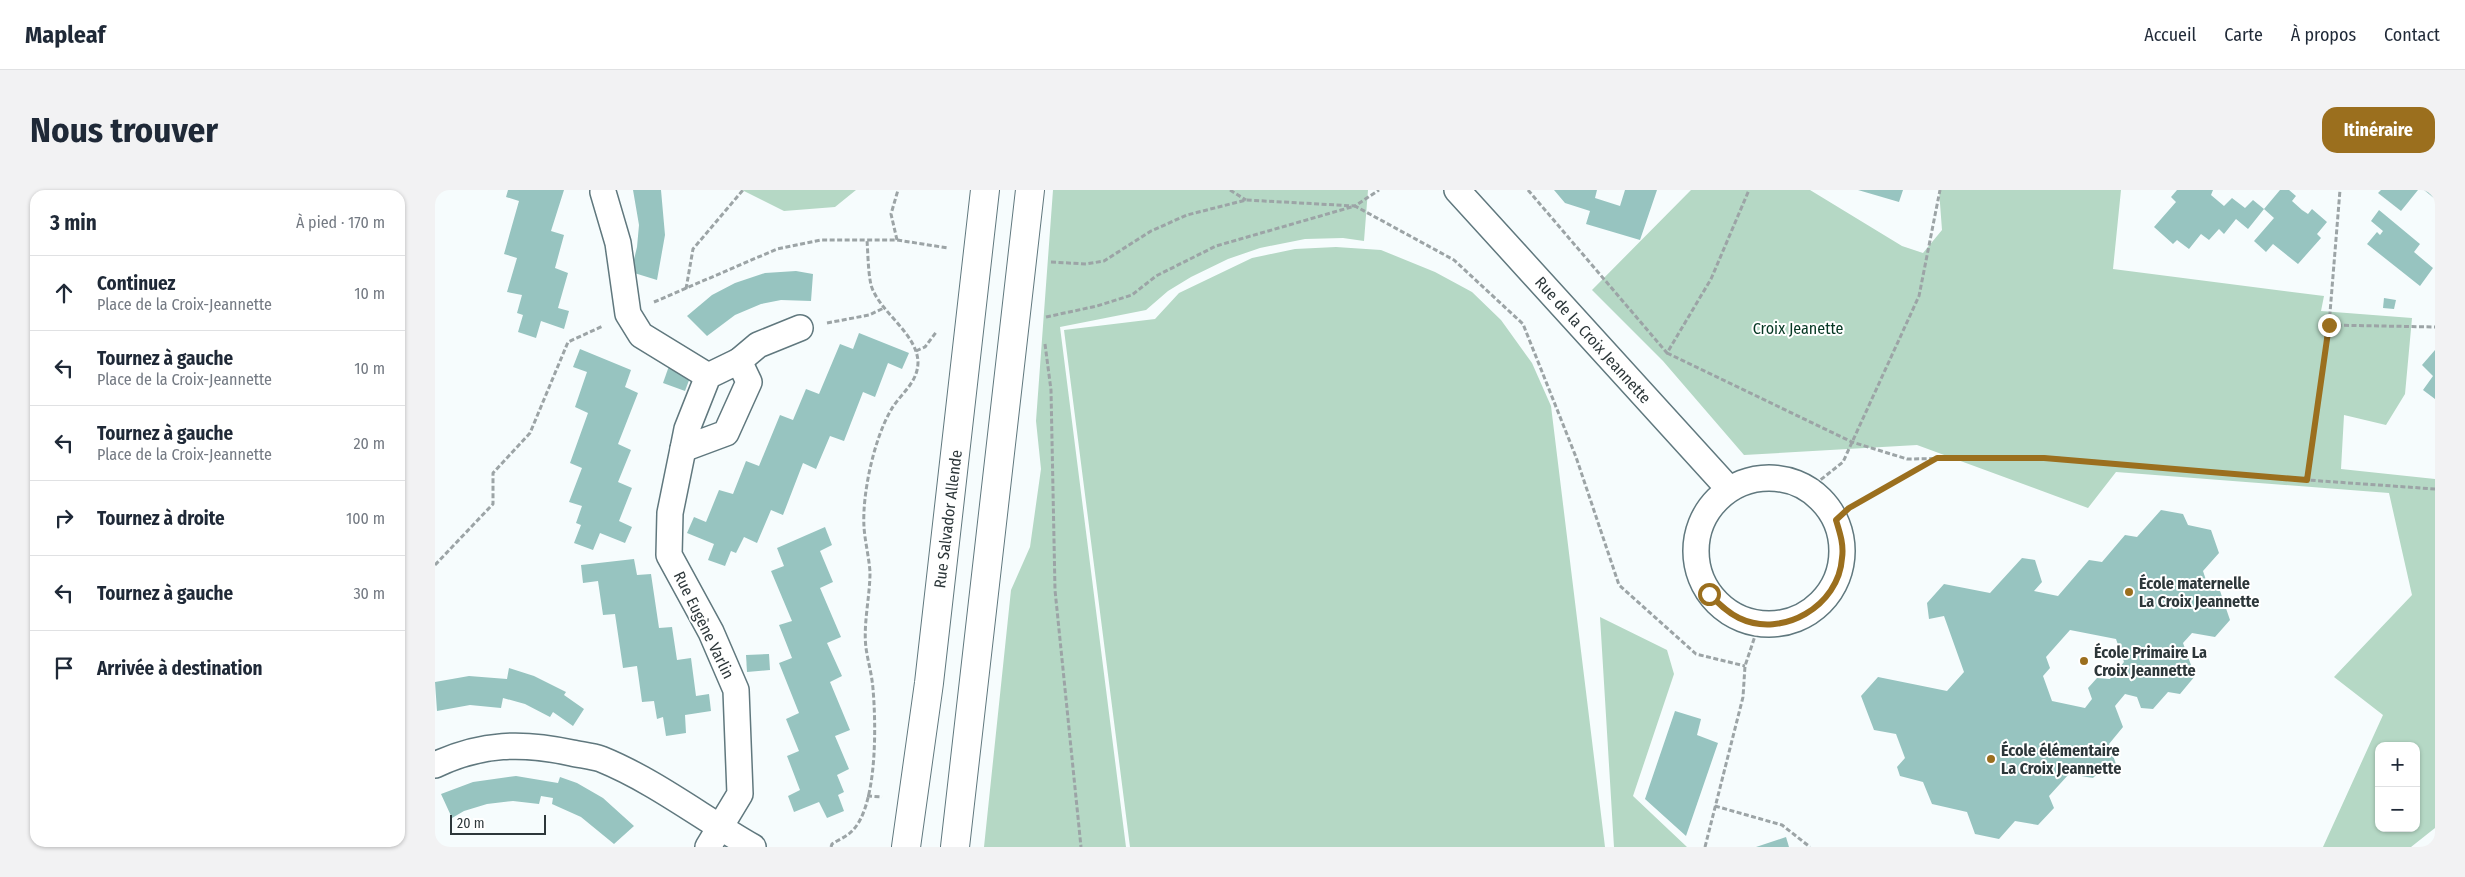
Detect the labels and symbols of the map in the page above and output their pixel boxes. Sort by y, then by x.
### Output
street label: Rue de la Croix Jeannette [1531,273,1655,407]
route end [2318,314,2341,337]
park label: Croix Jeanette [1753,319,1843,338]
street label: Rue Salvador Allende [930,449,966,589]
street label: Rue Eugène Varlin [670,568,738,682]
place label: École maternelle La Croix Jeannette [2139,573,2259,611]
route start [1698,583,1721,606]
marker: École maternelle La Croix Jeannette [2123,586,2135,598]
place label: École Primaire La Croix Jeannette [2094,642,2207,680]
marker: École Primaire La Croix Jeannette [2078,655,2090,667]
place label: École élémentaire La Croix Jeannette [2001,740,2121,778]
marker: École élémentaire La Croix Jeannette [1985,753,1997,765]
scale bar [450,812,546,835]

